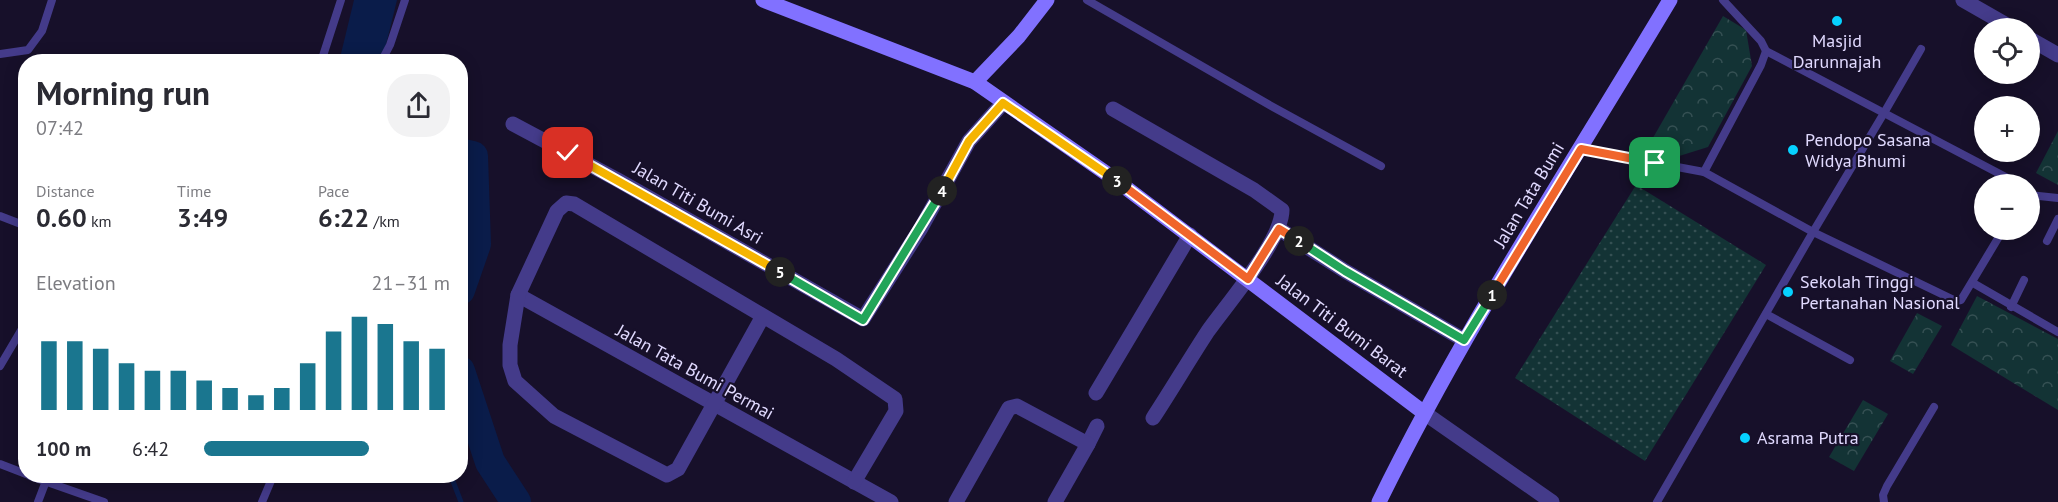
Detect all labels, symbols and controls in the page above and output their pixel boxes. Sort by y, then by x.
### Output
marker: Masjid Darunnajah [1830,14,1844,28]
map controls [1974,18,2040,240]
button: locate [1974,18,2040,84]
place label: Masjid Darunnajah [1793,29,1881,73]
text: Morning run [36,71,210,114]
button: share [387,74,450,137]
button: + [1974,96,2040,162]
text: 07:42 [36,115,84,141]
pin [542,127,593,178]
place label: Pendopo Sasana Widya Bhumi [1805,128,1931,172]
icon: check [551,136,584,169]
pin [1629,137,1680,188]
street label: Jalan Tata Bumi [1488,138,1569,253]
marker: Pendopo Sasana Widya Bhumi [1786,143,1800,157]
icon: arrive [1638,146,1671,179]
street label: Jalan Titi Bumi Asri [628,156,767,249]
pin: 3 [1102,166,1132,196]
text: 3 [1112,171,1122,191]
button: − [1974,174,2040,240]
pin: 4 [927,176,957,206]
text: Distance [36,181,95,201]
text: Time [177,181,211,201]
text: Pace [318,181,349,201]
text: 4 [937,181,947,201]
text: 0.60 [36,201,87,234]
text: 3:49 [177,201,228,234]
text: 6:22 [318,201,369,234]
text: km [87,211,112,231]
text: /km [369,211,400,231]
pin: 2 [1284,226,1314,256]
text: 2 [1294,231,1304,251]
pin: 5 [765,257,795,287]
text: 5 [775,262,785,282]
street label: Jalan Titi Bumi Barat [1271,268,1412,382]
text: Elevation [36,270,116,296]
text: 21–31 m [372,270,450,296]
place label: Sekolah Tinggi Pertanahan Nasional [1800,270,1960,314]
pin: 1 [1477,280,1507,310]
text: 1 [1487,285,1497,305]
marker: Sekolah Tinggi Pertanahan Nasional [1781,285,1795,299]
street label: Jalan Tata Bumi Permai [611,318,778,424]
place label: Asrama Putra [1757,426,1859,449]
marker: Asrama Putra [1738,431,1752,445]
text: 100 m [36,436,91,462]
text: 6:42 [132,436,169,462]

